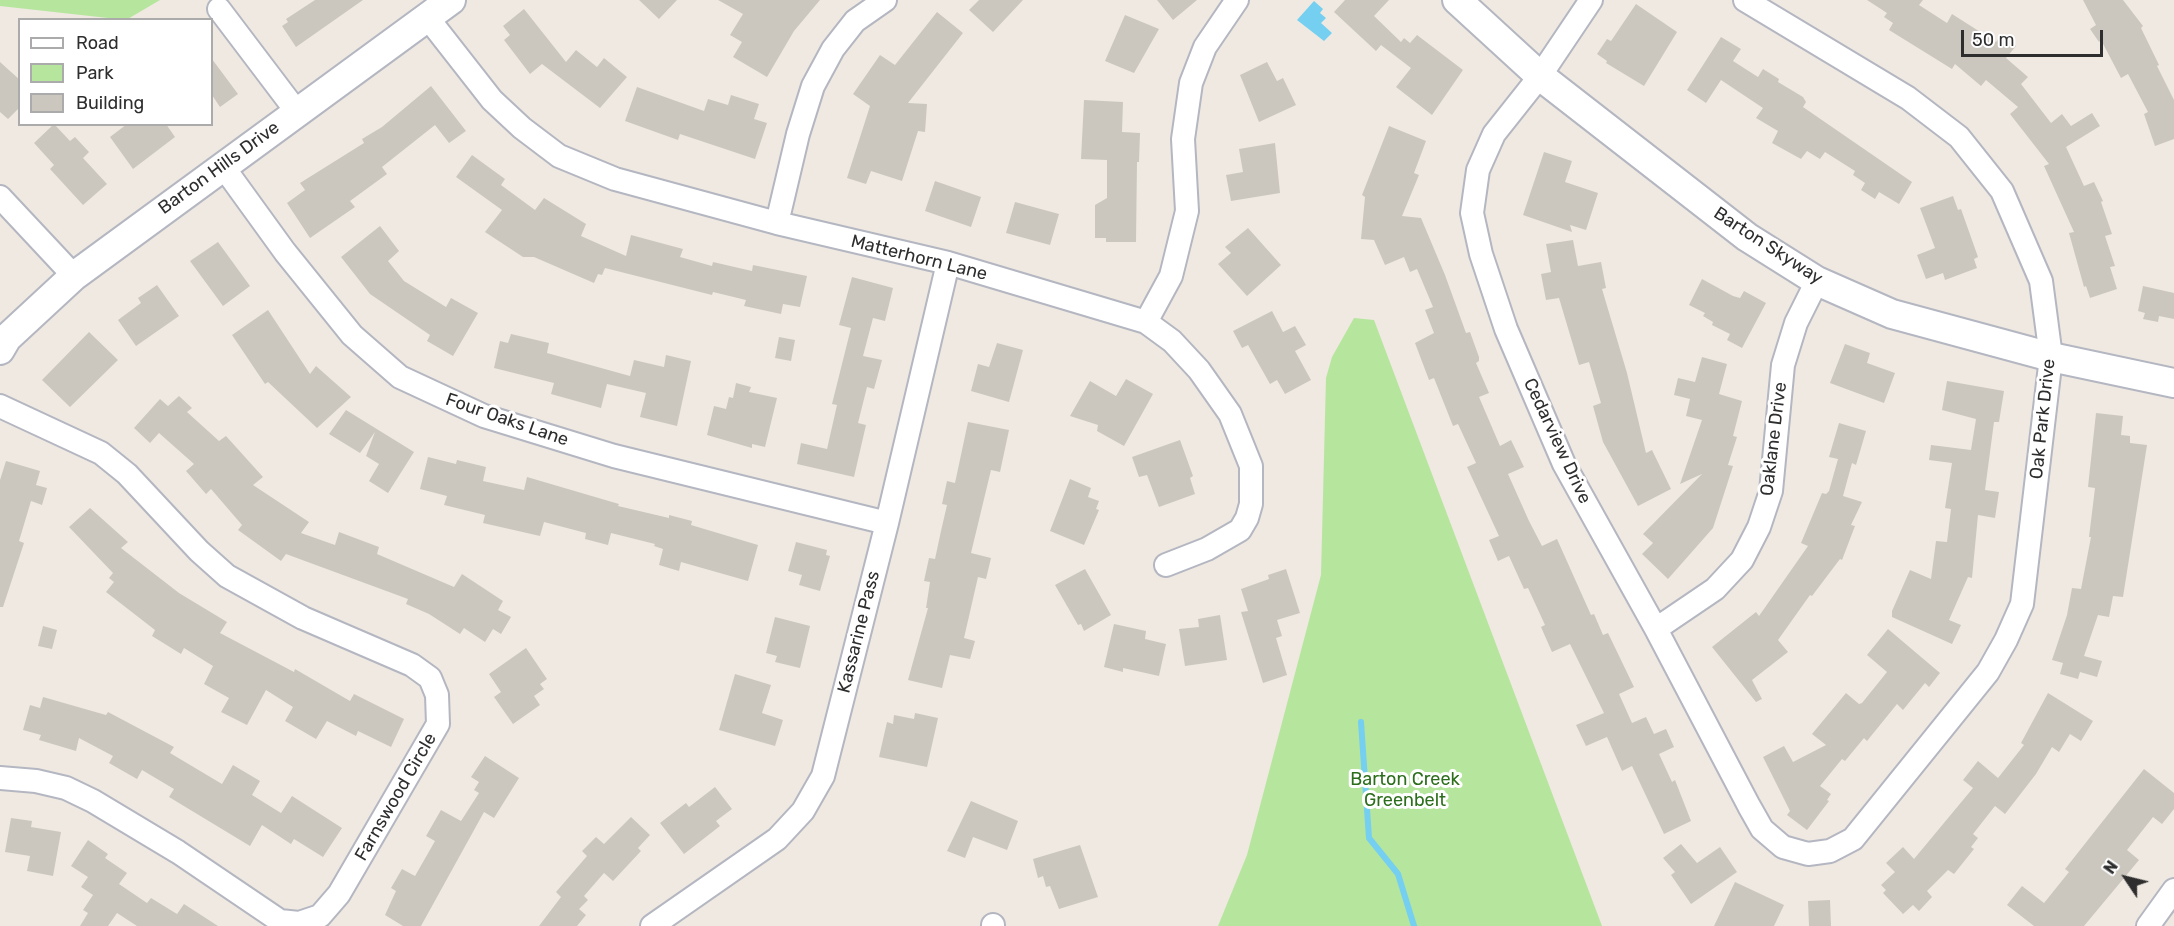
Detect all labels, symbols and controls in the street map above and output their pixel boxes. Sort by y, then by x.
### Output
legend [18,18,213,126]
scale bar [1964,18,2106,56]
text: 50 m [1972,29,2015,51]
text: Road [76,32,119,54]
text: Park [76,62,113,84]
text: Building [76,92,144,114]
street label: Barton Hills Drive [154,117,284,219]
street label: Barton Skyway [1709,203,1827,289]
street label: Matterhorn Lane [849,231,989,285]
street label: Oak Park Drive [2026,358,2060,480]
street label: Cedarview Drive [1519,375,1595,507]
street label: Oaklane Drive [1756,381,1792,497]
street label: Four Oaks Lane [443,389,571,451]
street label: Kassarine Pass [833,569,885,695]
street label: Farnswood Circle [351,729,441,865]
park label: Barton Creek Greenbelt [1350,769,1460,812]
north arrow [2096,848,2156,908]
text: N [2100,857,2122,878]

